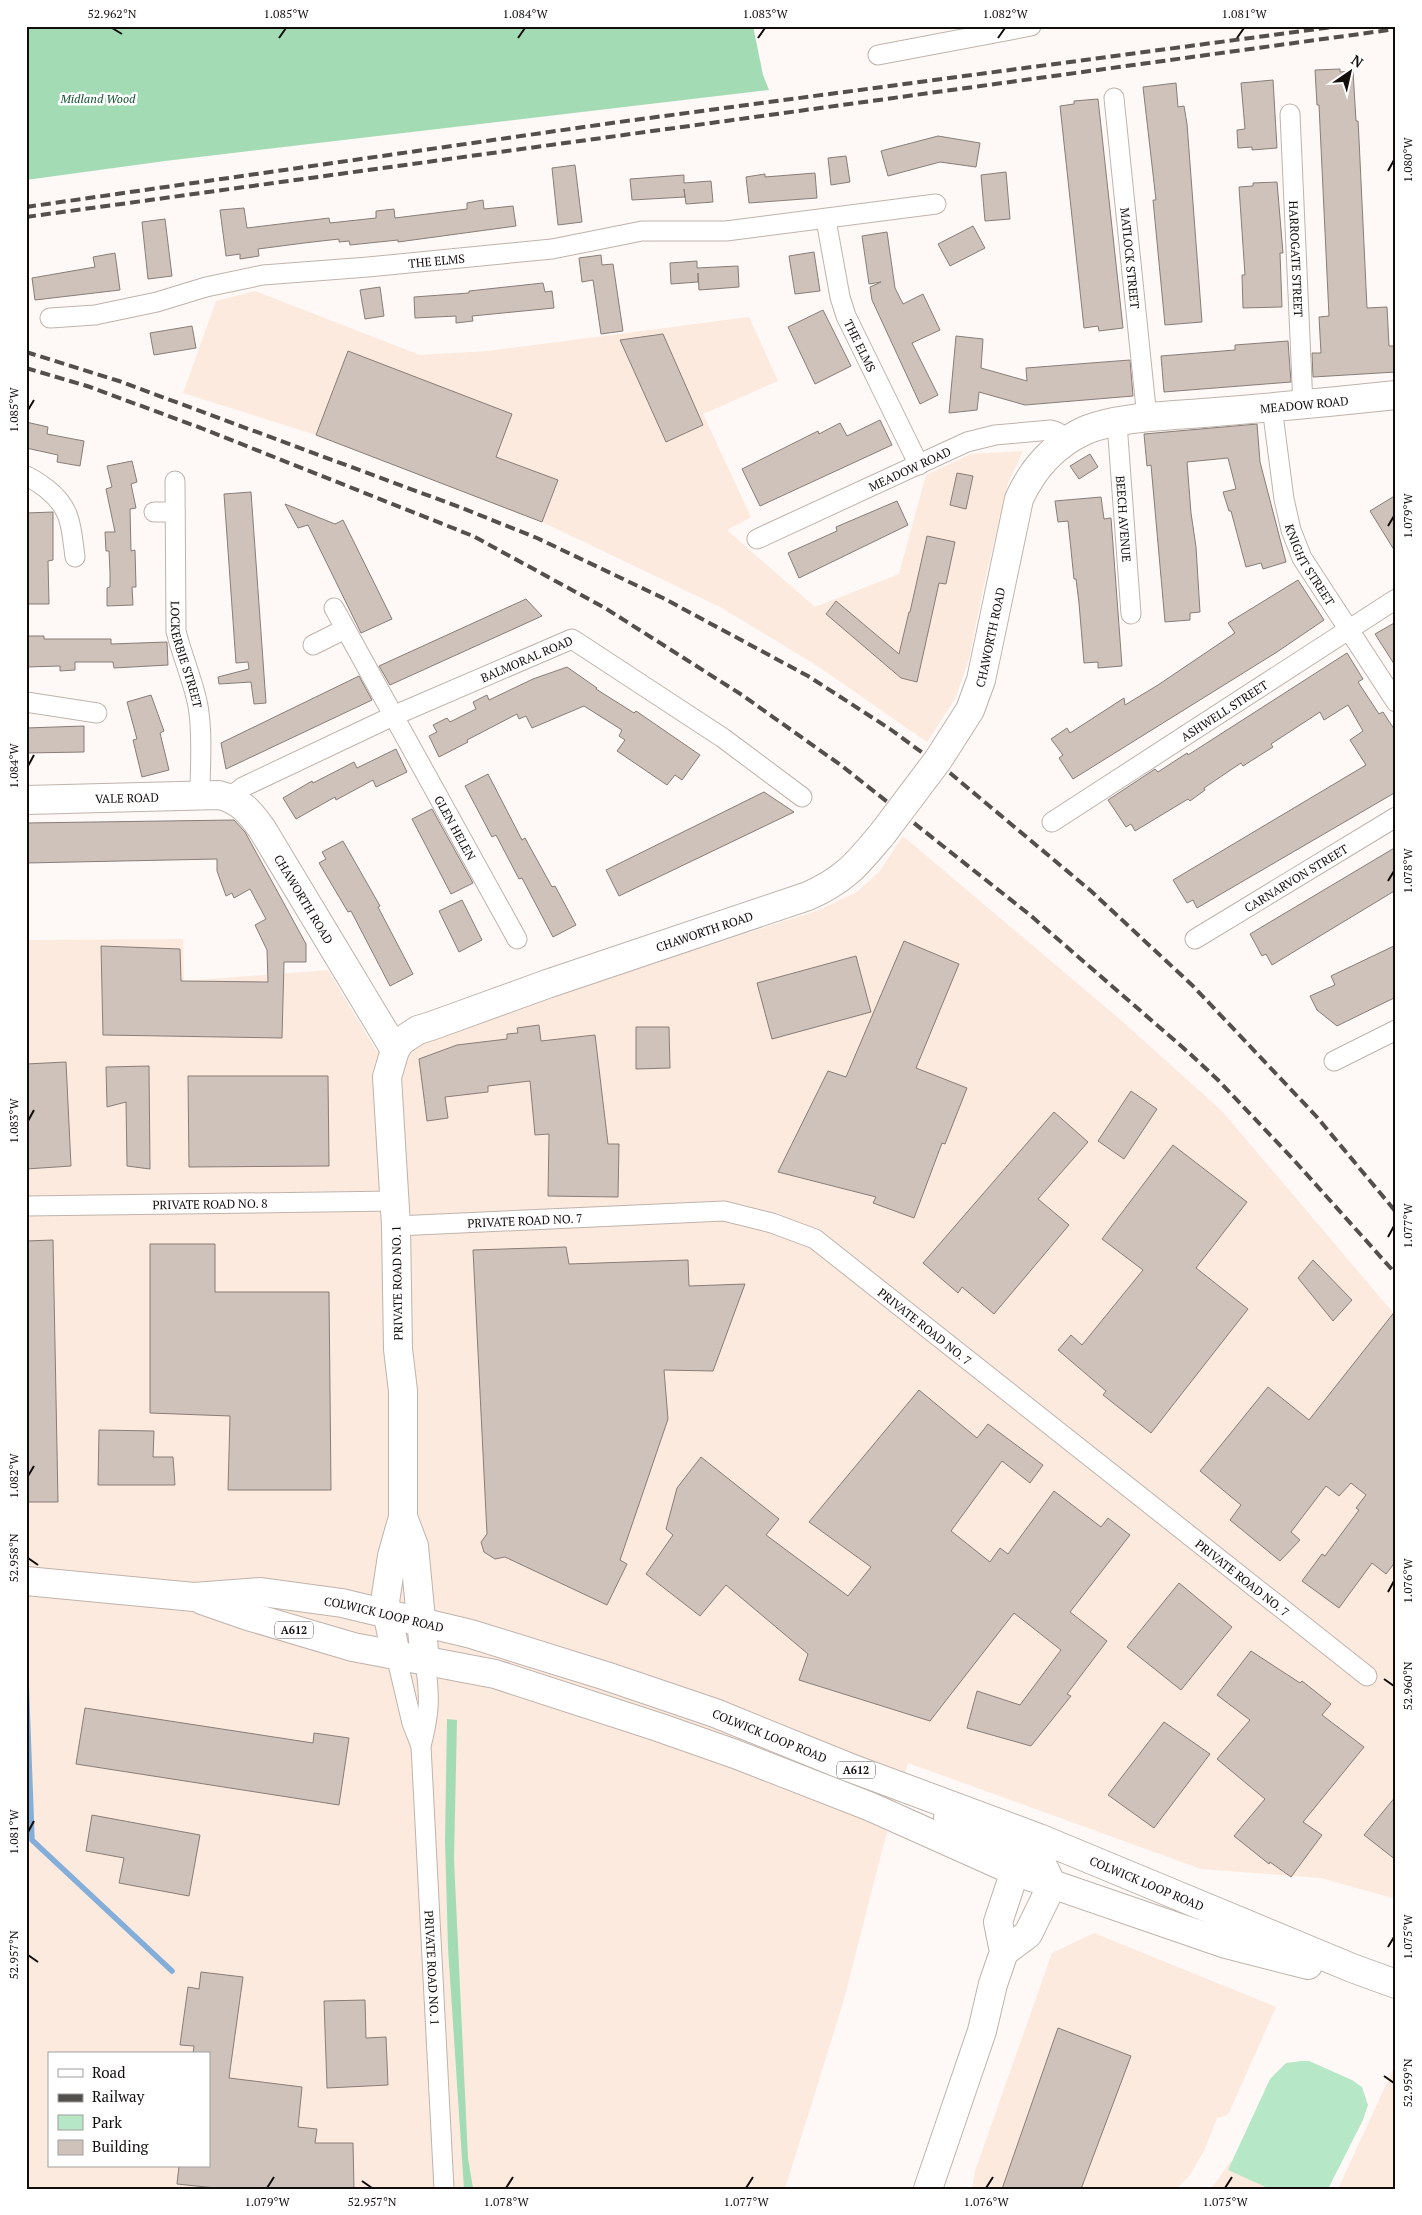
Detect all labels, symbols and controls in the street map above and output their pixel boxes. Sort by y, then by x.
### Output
text: 52.962°N [87,6,137,21]
text: 1.085°W [263,6,309,21]
text: 1.084°W [502,6,548,21]
text: 1.083°W [742,6,788,21]
text: 1.082°W [982,6,1028,21]
text: 1.081°W [1221,6,1267,21]
north arrow [1324,48,1374,98]
text: N [1348,50,1368,72]
park label: Midland Wood [59,91,136,106]
text: 1.080°W [1400,137,1415,183]
street label: HARROGATE STREET [1286,200,1307,318]
street label: MATLOCK STREET [1118,207,1143,310]
street label: THE ELMS [408,250,465,271]
street label: THE ELMS [841,317,880,374]
text: 1.085°W [6,387,21,433]
street label: MEADOW ROAD [1259,392,1349,416]
street label: MEADOW ROAD [866,443,953,494]
street label: BEECH AVENUE [1113,475,1135,562]
text: 1.079°W [1400,493,1415,539]
street label: KNIGHT STREET [1282,522,1339,609]
street label: CHAWORTH ROAD [971,586,1008,689]
street label: LOCKERBIE STREET [168,601,206,710]
street label: BALMORAL ROAD [478,632,575,685]
street label: ASHWELL STREET [1178,677,1271,744]
text: 1.084°W [6,743,21,789]
street label: VALE ROAD [95,789,159,806]
street label: GLEN HELEN [432,793,479,863]
street label: CARNARVON STREET [1241,840,1351,915]
text: 1.078°W [1400,848,1415,894]
street label: CHAWORTH ROAD [271,852,337,946]
street label: CHAWORTH ROAD [654,908,755,954]
text: 1.083°W [6,1098,21,1144]
street label: PRIVATE ROAD NO. 8 [152,1195,268,1212]
text: 1.077°W [1400,1203,1415,1249]
street label: PRIVATE ROAD NO. 7 [467,1210,583,1230]
street label: PRIVATE ROAD NO. 1 [388,1225,406,1341]
street label: PRIVATE ROAD NO. 7 [875,1284,975,1368]
text: 1.082°W [6,1453,21,1499]
text: 52.958°N [6,1533,21,1583]
street label: PRIVATE ROAD NO. 7 [1193,1536,1292,1619]
text: 1.076°W [1400,1558,1415,1604]
street label: COLWICK LOOP ROAD [323,1593,445,1635]
road number: A612 [275,1622,313,1638]
text: 52.960°N [1400,1661,1415,1711]
street label: COLWICK LOOP ROAD [710,1705,829,1765]
road number: A612 [837,1762,875,1778]
text: 1.081°W [6,1809,21,1855]
street label: COLWICK LOOP ROAD [1087,1852,1206,1913]
street label: PRIVATE ROAD NO. 1 [422,1910,443,2026]
text: 1.075°W [1400,1914,1415,1960]
text: 52.957°N [6,1930,21,1980]
legend [48,2052,210,2168]
text: 52.959°N [1400,2058,1415,2108]
text: Road [92,2062,125,2082]
text: Railway [92,2086,145,2106]
text: Park [92,2112,122,2132]
text: Building [92,2136,150,2156]
text: 1.079°W [244,2194,290,2209]
text: 52.957°N [347,2194,397,2209]
text: 1.078°W [483,2194,529,2209]
text: 1.077°W [723,2194,769,2209]
text: 1.076°W [963,2194,1009,2209]
text: 1.075°W [1202,2194,1248,2209]

